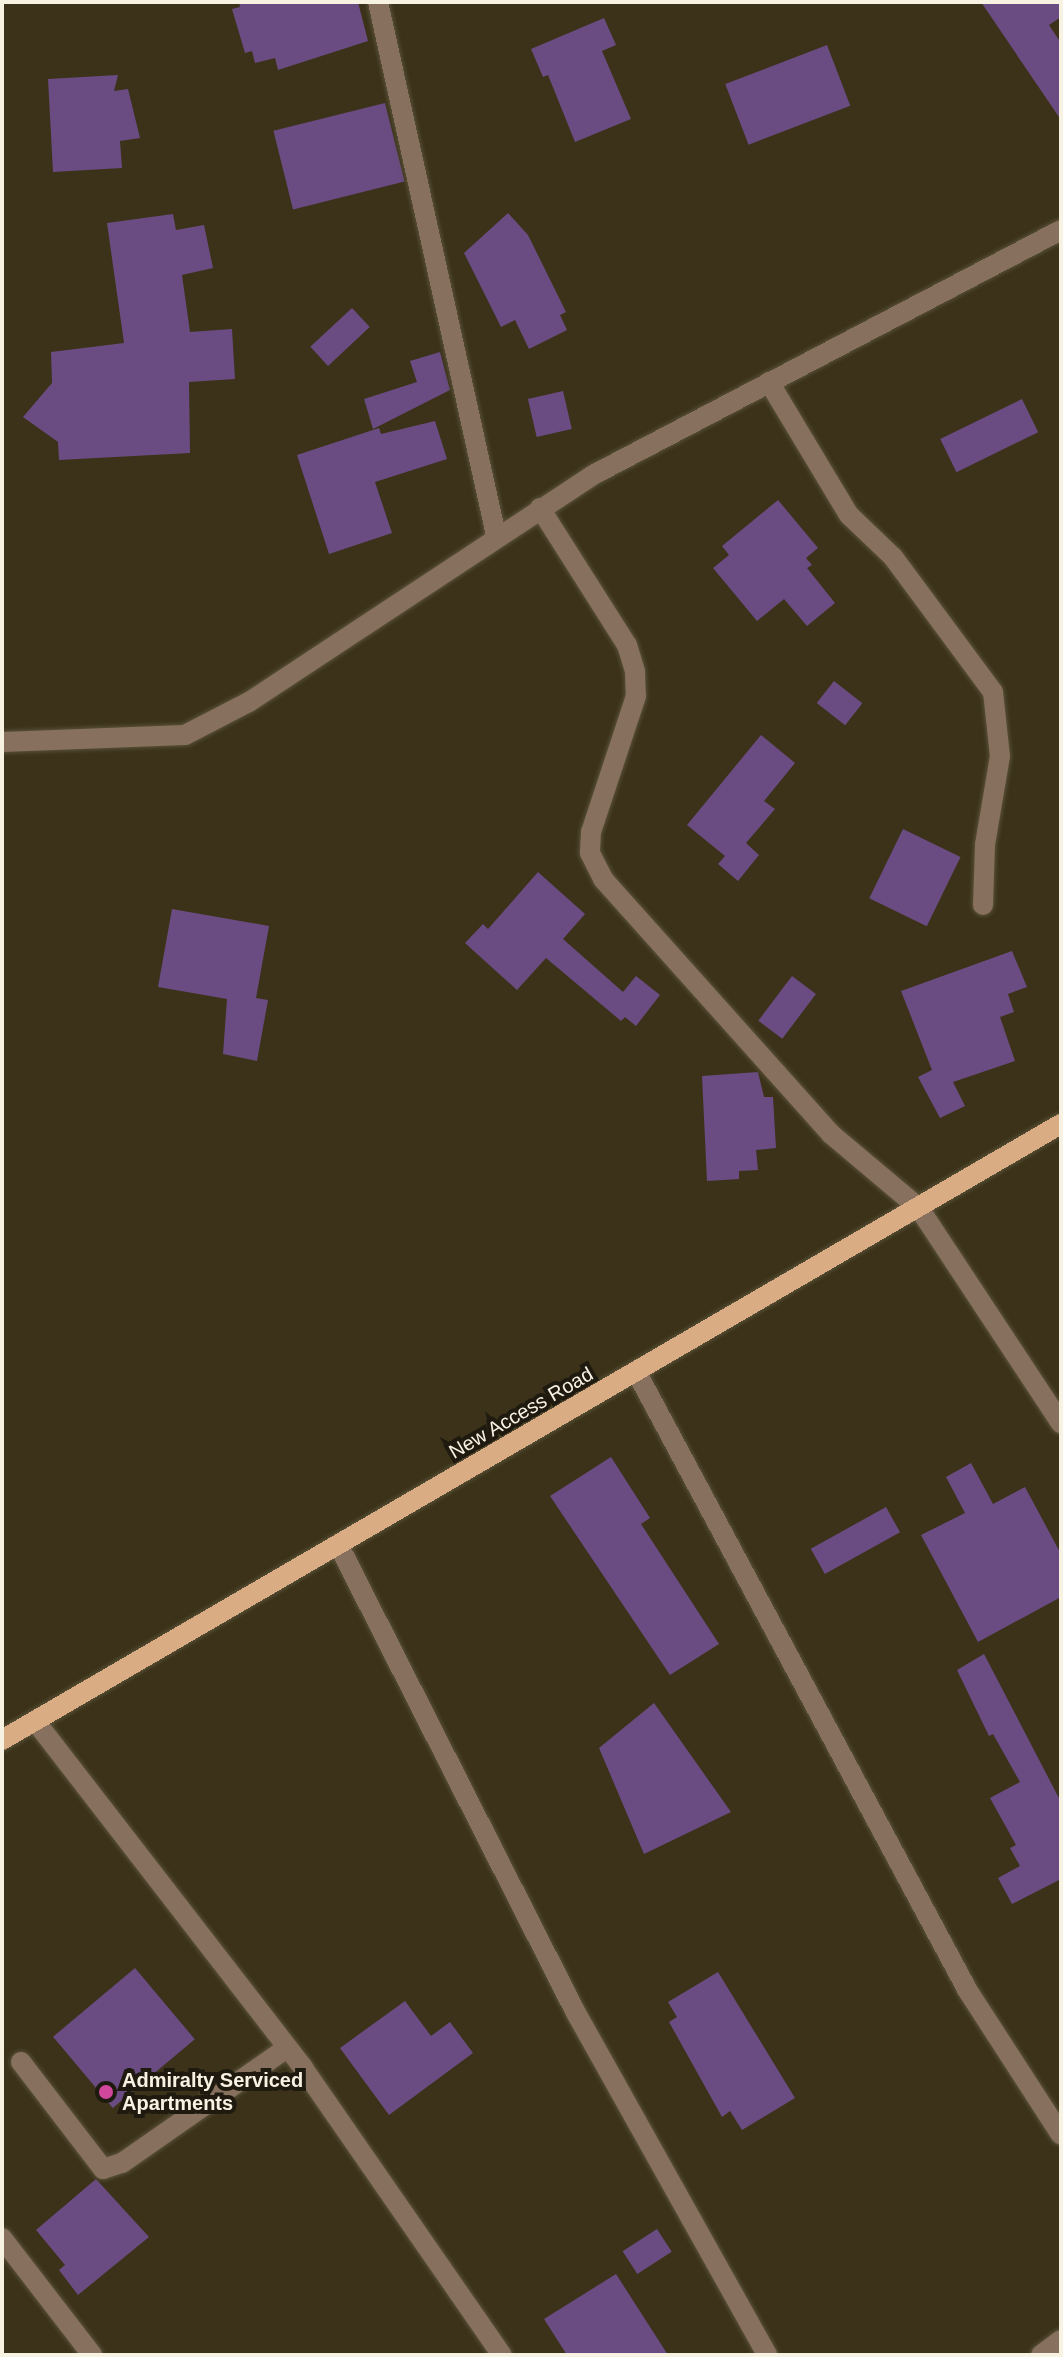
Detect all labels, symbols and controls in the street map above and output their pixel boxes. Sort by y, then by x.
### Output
street label: New Access Road [444,1362,598,1464]
place label: Admiralty Serviced Apartments [122,2068,303,2115]
marker: Admiralty Serviced Apartments [97,2083,115,2101]

